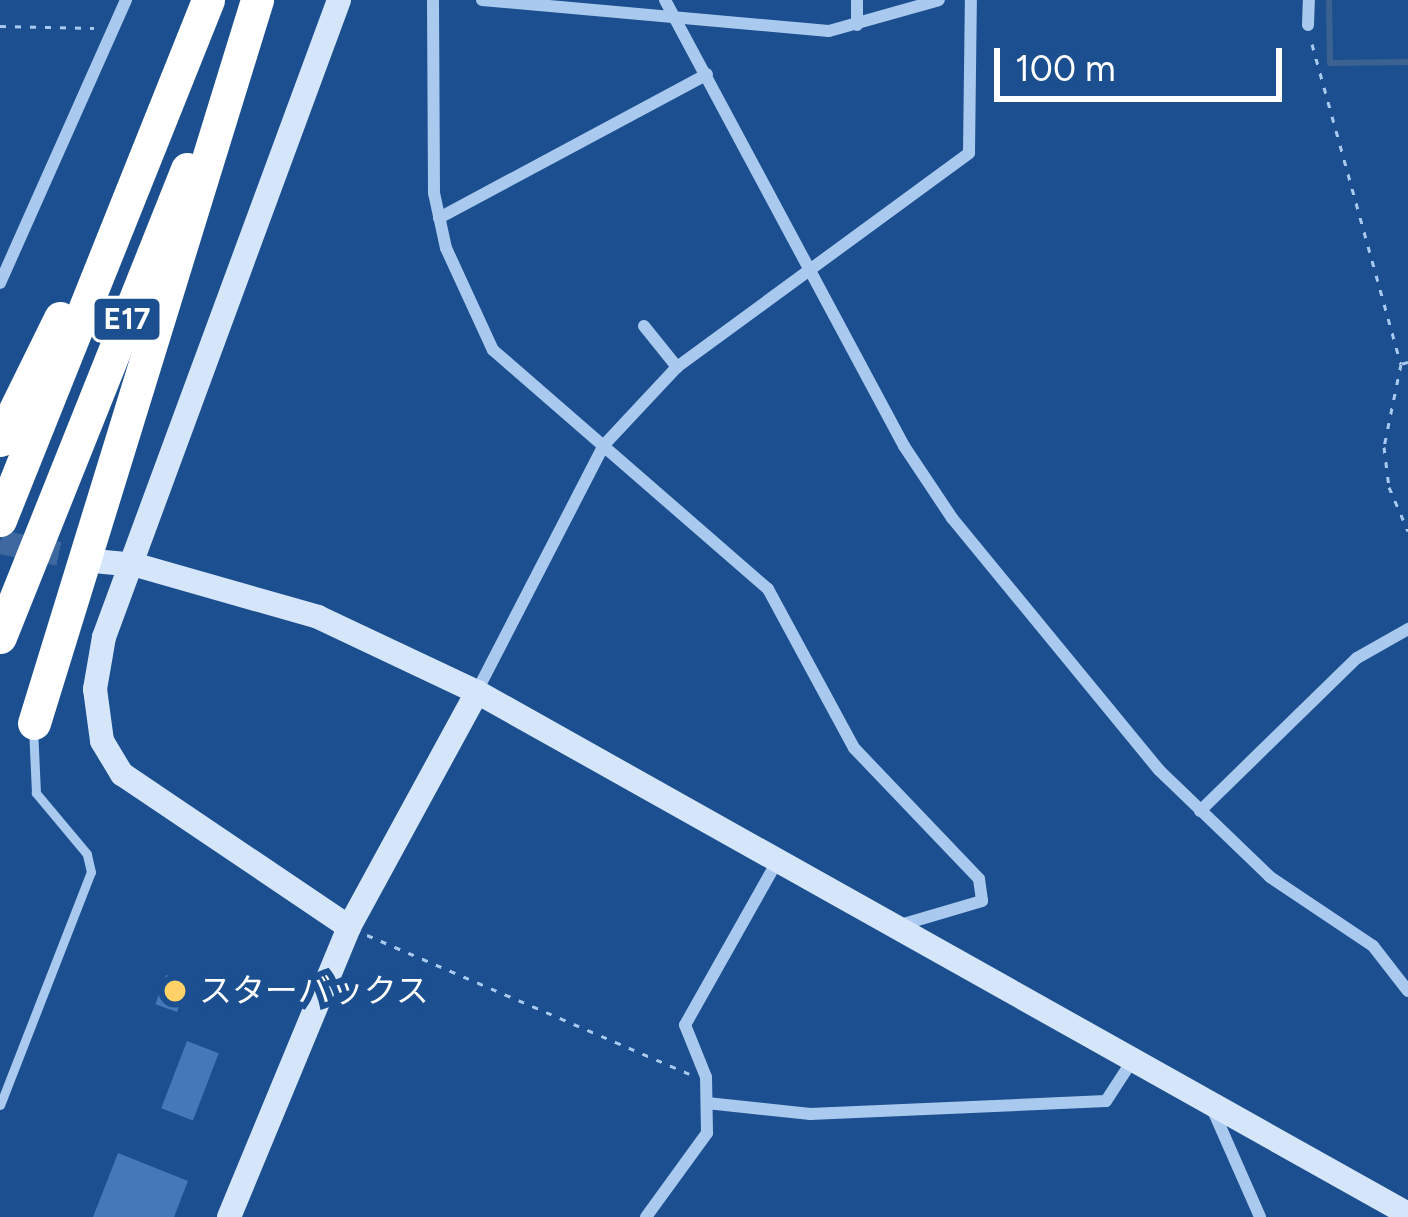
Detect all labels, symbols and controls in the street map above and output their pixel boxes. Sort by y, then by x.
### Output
scale bar [1000,24,1288,98]
text: 100 m [1015,47,1116,90]
road number: E17 [91,295,163,343]
place label: スターバックス [199,971,430,1011]
marker: スターバックス [162,978,188,1004]

